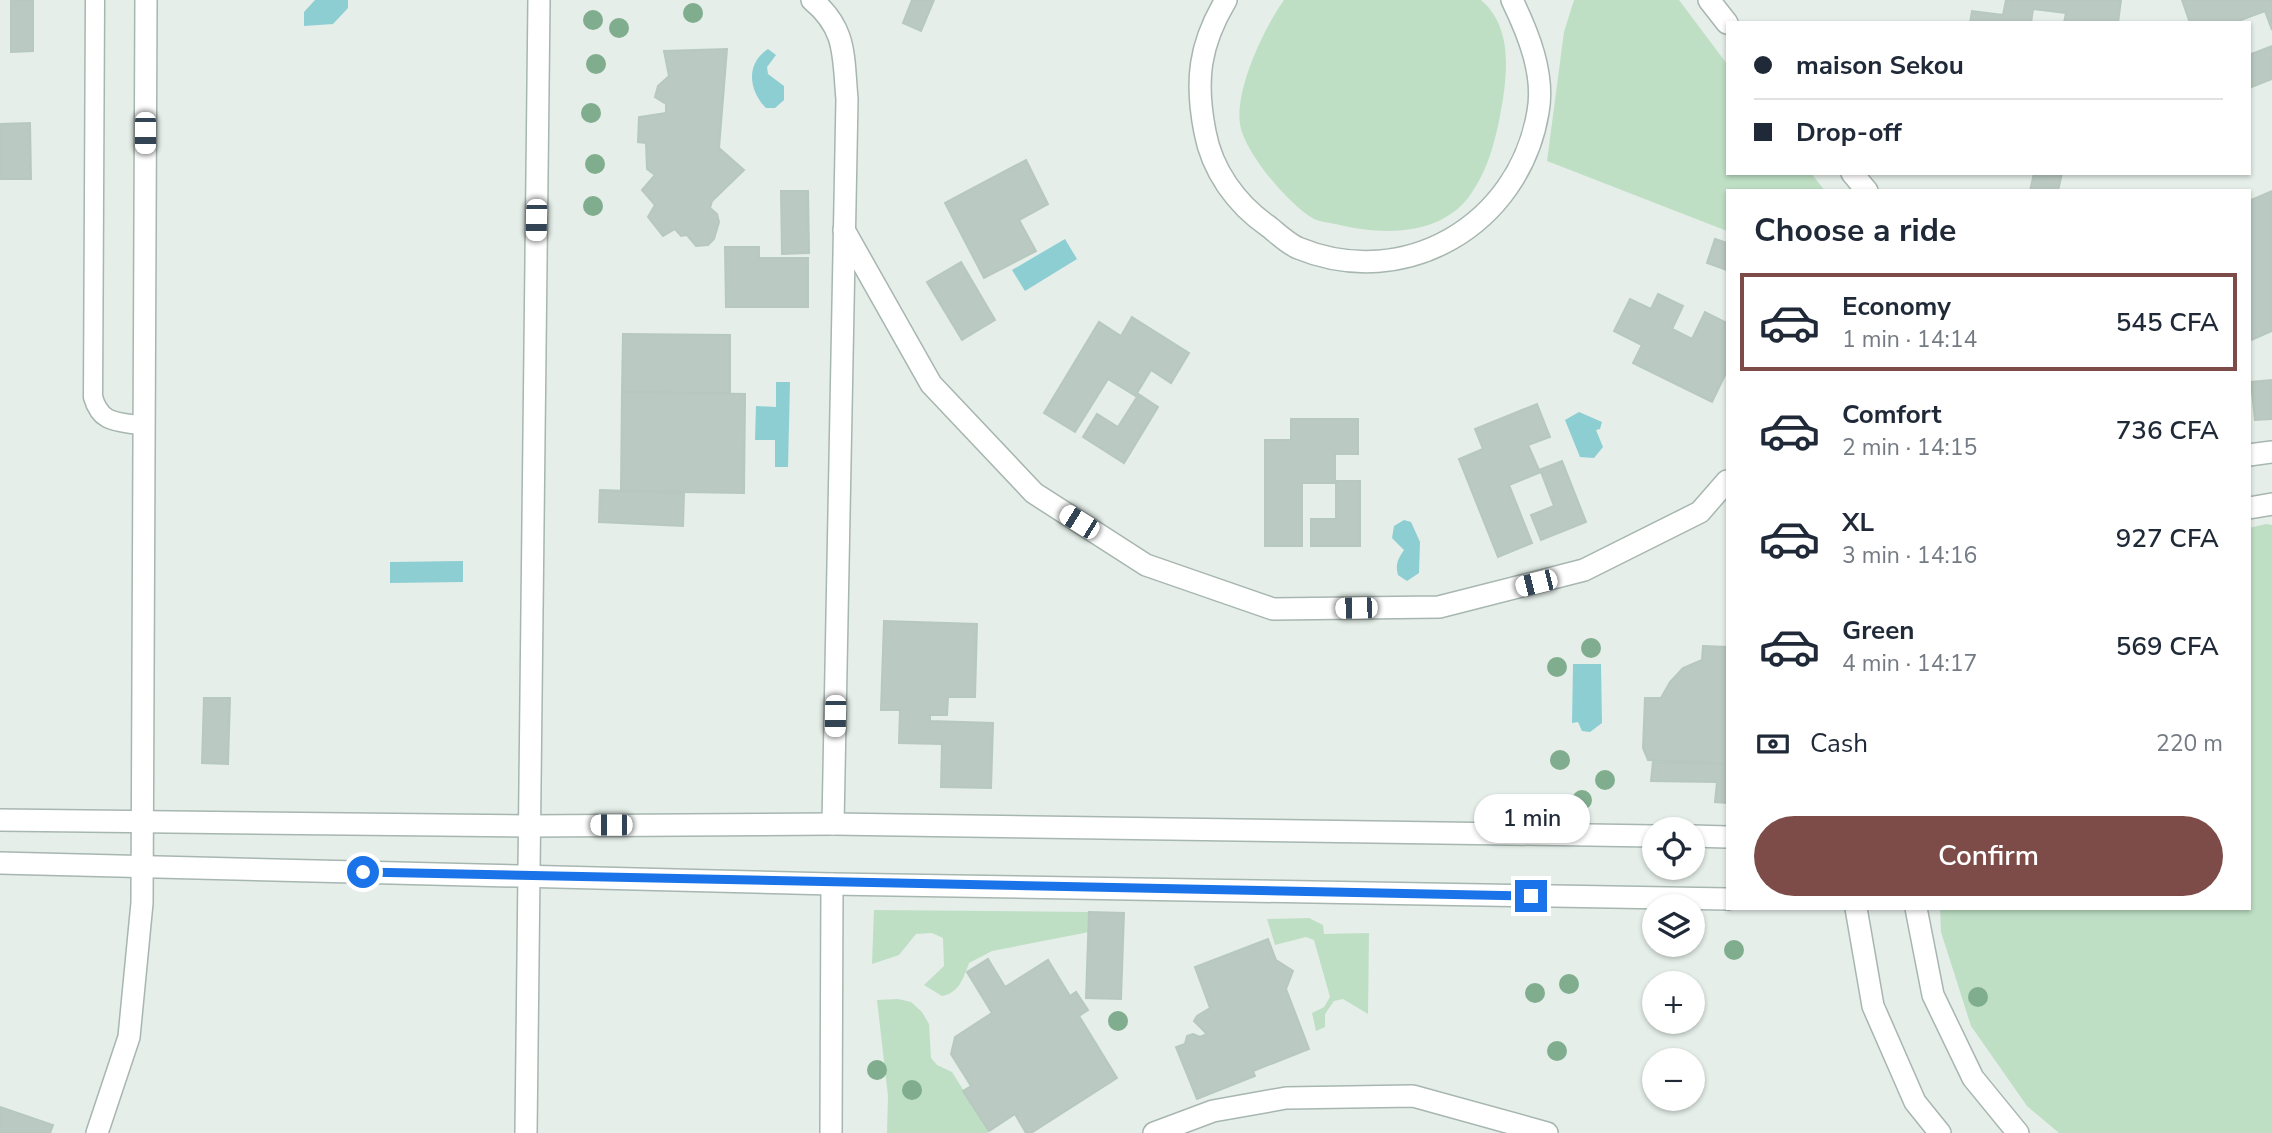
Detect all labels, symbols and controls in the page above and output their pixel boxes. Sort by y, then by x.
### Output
text: maison Sekou [1796,48,1964,83]
car [135,112,156,154]
text: Drop-off [1796,115,1902,150]
car [526,199,547,241]
text: Choose a ride [1754,209,1956,252]
text: Economy [1842,289,1951,324]
icon: car [1758,291,1821,354]
text: 545 CFA [2116,305,2219,340]
text: 1 min · 14:14 [1842,324,1977,355]
text: Comfort [1842,397,1942,432]
icon: car [1758,399,1821,462]
text: 736 CFA [2116,413,2219,448]
text: 2 min · 14:15 [1842,432,1977,463]
car [1056,502,1103,542]
text: XL [1842,505,1874,540]
icon: car [1758,507,1821,570]
text: 927 CFA [2116,521,2219,556]
text: 3 min · 14:16 [1842,540,1977,571]
car [1514,568,1559,598]
car [1335,597,1378,619]
text: Green [1842,613,1915,648]
icon: car [1758,615,1821,678]
text: 569 CFA [2116,629,2219,664]
text: 4 min · 14:17 [1842,648,1977,679]
car [825,695,846,737]
icon: cash [1754,725,1792,763]
text: Cash [1810,726,1868,761]
text: 220 m [2156,728,2223,759]
callout: 1 min [1473,794,1589,844]
text: 1 min [1503,803,1561,834]
car [591,815,633,836]
button: Confirm [1754,816,2223,896]
map controls [1642,817,1705,1111]
button: locate [1642,817,1705,880]
route start [347,856,379,888]
route end [1515,880,1547,912]
button: layers [1642,894,1705,957]
button: + [1642,971,1705,1034]
button: − [1642,1048,1705,1111]

